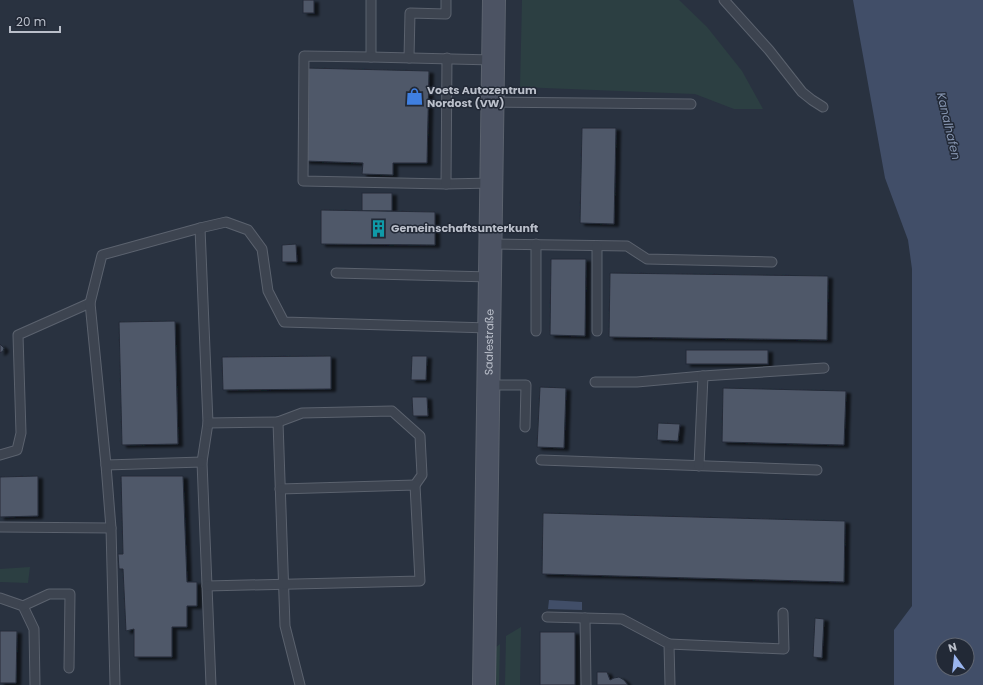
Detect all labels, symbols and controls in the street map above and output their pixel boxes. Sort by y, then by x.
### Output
scale bar [10,8,60,34]
text: 20 m [16,13,46,30]
place label: Voets Autozentrum Nordost (VW) [427,82,537,111]
shop icon: Voets Autozentrum Nordost (VW) [404,86,424,106]
water label: Kanalhafen [933,91,965,161]
building icon: Gemeinschaftsunterkunft [368,218,388,238]
place label: Gemeinschaftsunterkunft [391,220,539,236]
street label: Saalestraße [481,308,497,375]
north arrow [935,637,975,677]
text: N [946,639,958,656]

